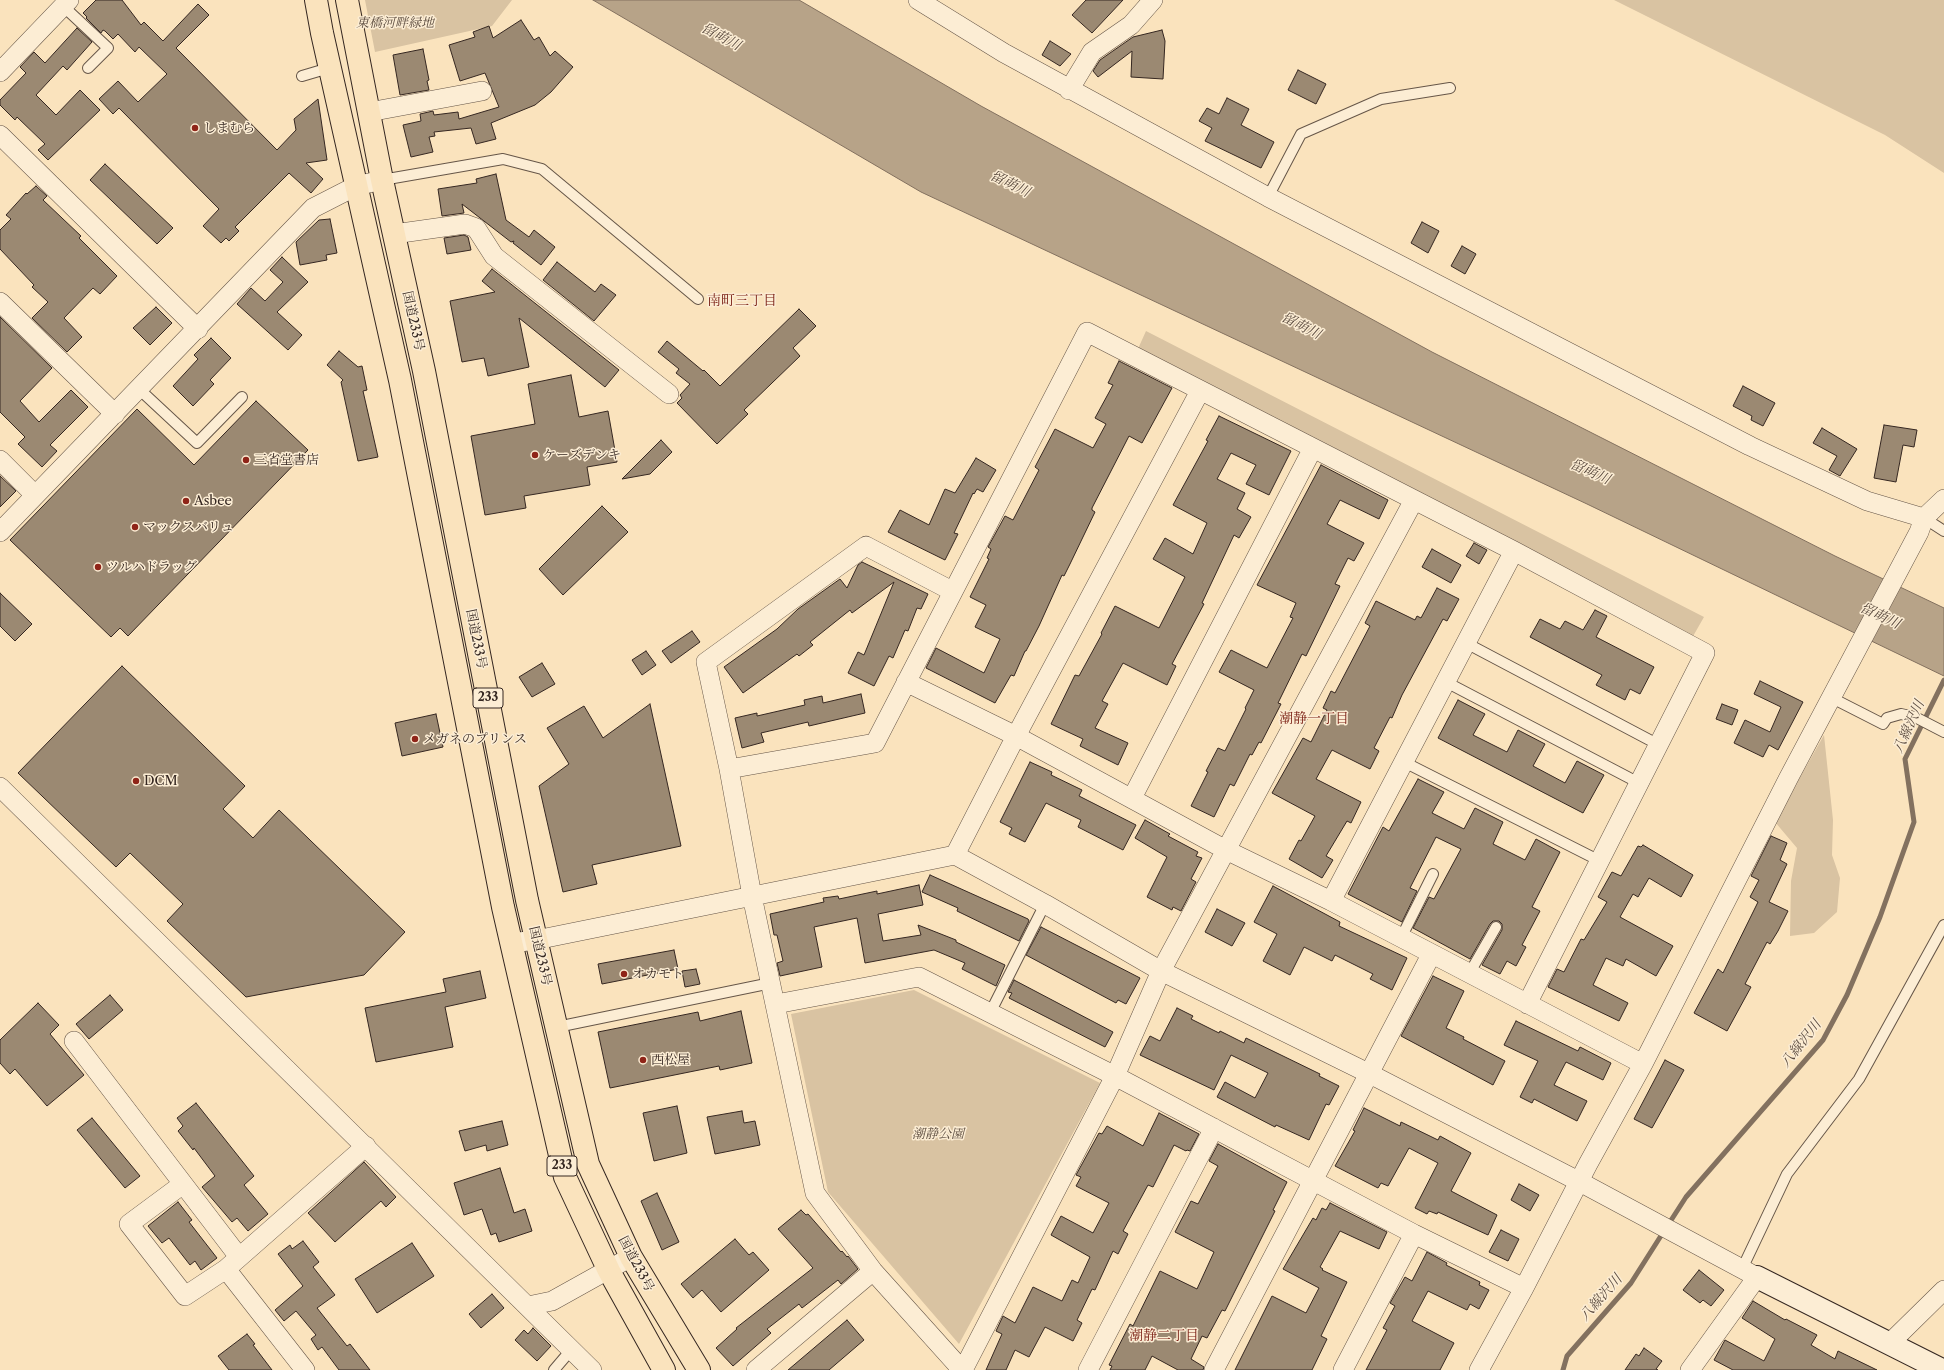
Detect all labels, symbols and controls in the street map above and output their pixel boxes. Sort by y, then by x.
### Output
park label: 東橋河畔緑地 [356,15,434,31]
water label: 留萌川 [699,20,743,54]
place label: しまむら [203,120,255,136]
marker: しまむら [190,123,200,133]
water label: 留萌川 [987,167,1033,201]
street label: 国道233号 [399,290,427,352]
district label: 南町三丁目 [707,293,777,309]
water label: 留萌川 [1278,309,1324,343]
place label: ケーズデンキ [543,447,621,463]
marker: ケーズデンキ [530,450,540,460]
place label: 三省堂書店 [254,452,319,468]
marker: 三省堂書店 [241,455,251,465]
water label: 留萌川 [1567,456,1613,488]
place label: Asbee [194,493,232,509]
marker: Asbee [181,496,191,506]
place label: マックスバリュ [143,519,234,535]
marker: マックスバリュ [130,522,140,532]
place label: ツルハドラッグ [106,559,197,575]
marker: ツルハドラッグ [93,562,103,572]
water label: 留萌川 [1857,600,1903,632]
street label: 国道233号 [463,608,489,670]
road number: 233 [473,688,503,708]
water label: 八線沢川 [1890,698,1928,756]
district label: 潮静一丁目 [1279,711,1349,727]
place label: メガネのプリンス [423,731,527,747]
marker: メガネのプリンス [410,734,420,744]
place label: DCM [144,773,178,789]
marker: DCM [131,776,141,786]
street label: 国道233号 [526,925,554,987]
place label: オカモト [632,966,684,982]
marker: オカモト [619,969,629,979]
water label: 八線沢川 [1777,1017,1825,1071]
place label: 西松屋 [651,1052,690,1068]
marker: 西松屋 [638,1055,648,1065]
park label: 潮静公園 [912,1126,964,1142]
road number: 233 [547,1156,577,1176]
street label: 国道233号 [615,1234,657,1294]
water label: 八線沢川 [1576,1271,1626,1325]
district label: 潮静二丁目 [1129,1328,1199,1344]

